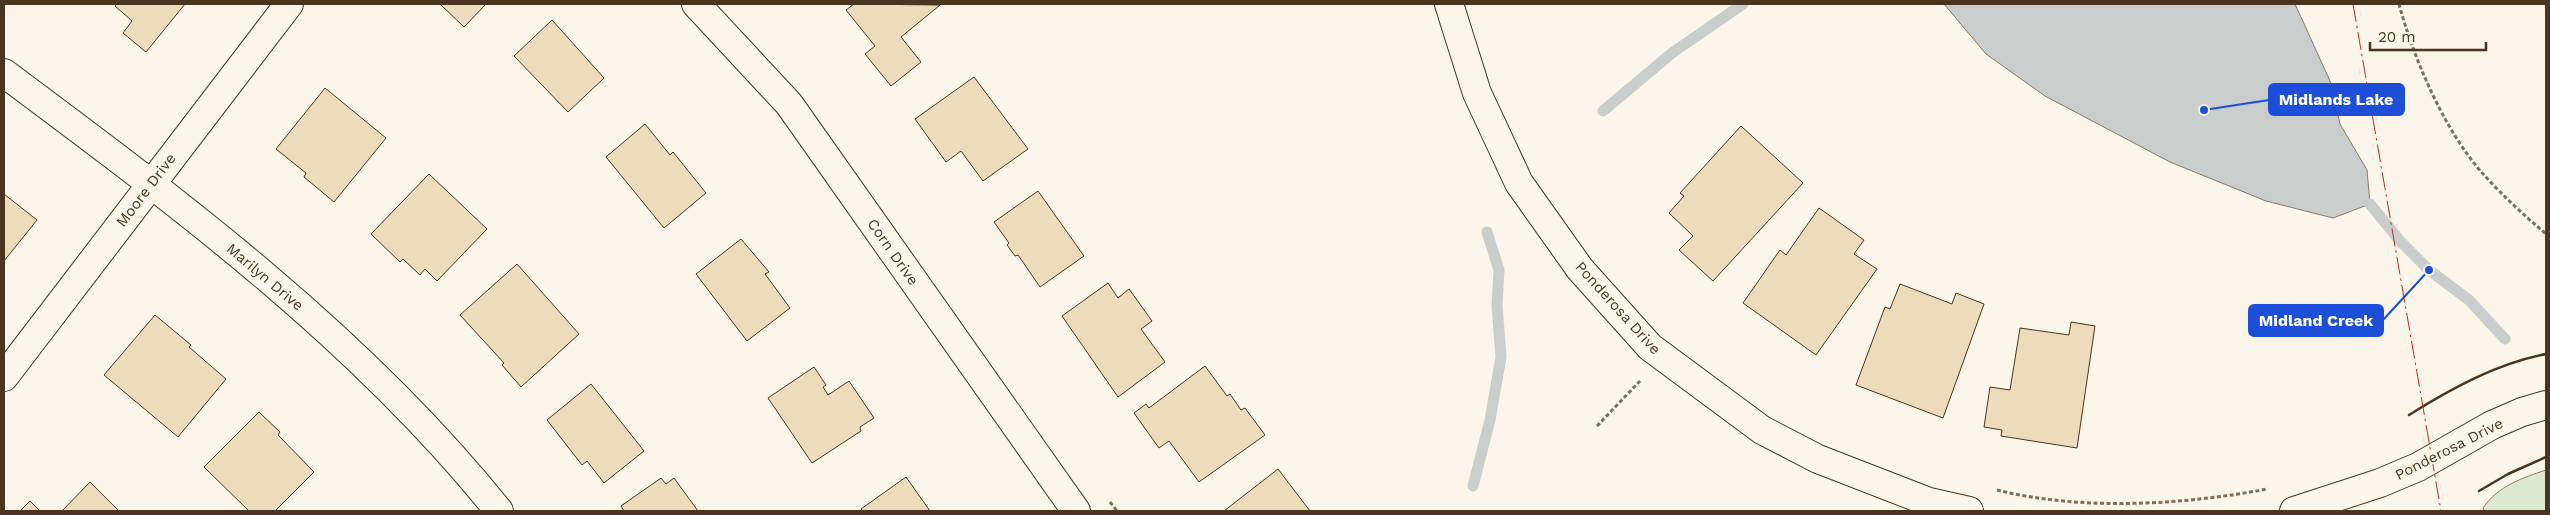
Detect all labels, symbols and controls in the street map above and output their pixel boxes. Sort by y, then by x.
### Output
scale bar [2370,20,2486,52]
text: 20 m [2378,28,2416,46]
callout: Midlands Lake [2269,84,2404,115]
text: Midlands Lake [2279,90,2393,109]
street label: Moore Drive [112,150,180,230]
street label: Corn Drive [864,215,922,289]
street label: Marilyn Drive [223,240,307,314]
street label: Ponderosa Drive [1572,258,1664,358]
callout: Midland Creek [2249,305,2383,336]
text: Midland Creek [2259,311,2373,330]
street label: Ponderosa Drive [2392,414,2506,484]

